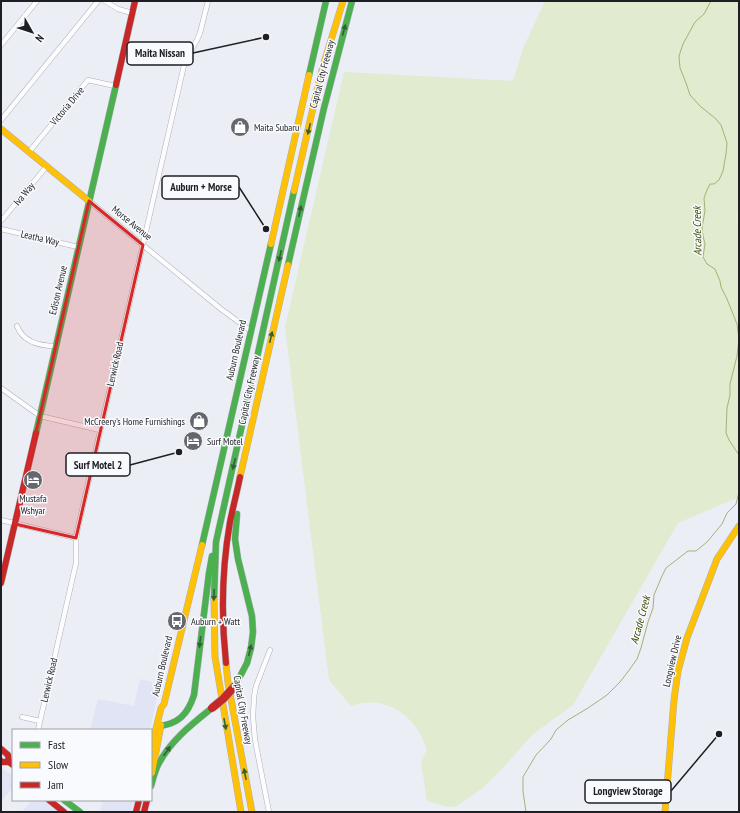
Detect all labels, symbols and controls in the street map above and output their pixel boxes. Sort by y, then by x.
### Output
north arrow [12,12,52,52]
one-way arrow [341,24,347,36]
text: N [32,32,47,45]
street label: Capital City Freeway [307,38,337,109]
callout: Maita Nissan [127,42,193,65]
text: Maita Nissan [135,46,185,60]
street label: Victoria Drive [46,84,87,129]
shop icon: Maita Subaru [229,116,251,138]
place label: Maita Subaru [254,121,299,134]
one-way arrow [305,122,311,135]
callout: Auburn + Morse [162,176,239,199]
street label: Iva Way [11,180,38,208]
text: Auburn + Morse [169,180,232,194]
street label: Morse Avenue [109,203,155,243]
water label: Arcade Creek [690,204,704,256]
one-way arrow [297,205,303,217]
street label: Leatha Way [19,227,61,249]
one-way arrow [277,249,283,262]
street label: Edison Avenue [46,264,70,316]
street label: Auburn Boulevard [223,319,249,381]
one-way arrow [268,331,274,343]
street label: Lerwick Road [104,341,126,387]
street label: Capital City Freeway [235,354,263,426]
shop icon: McCreery's Home Furnishings [188,410,210,432]
place label: McCreery's Home Furnishings [84,415,186,428]
hotel icon: Surf Motel [182,430,204,452]
place label: Surf Motel [207,435,244,448]
callout: Surf Motel 2 [66,453,130,476]
text: Surf Motel 2 [74,458,122,472]
one-way arrow [230,458,236,471]
hotel icon: Mustafa Wshyar [22,469,44,491]
place label: Mustafa Wshyar [19,492,47,517]
one-way arrow [211,589,217,602]
water label: Arcade Creek [627,593,654,646]
bus stop icon: Auburn + Watt [166,610,188,632]
place label: Auburn + Watt [191,615,240,628]
street label: Longview Drive [660,634,684,688]
street label: Auburn Boulevard [149,635,175,697]
one-way arrow [197,636,204,648]
one-way arrow [248,644,254,656]
street label: Lerwick Road [38,657,60,703]
street label: Capital City Freeway [231,674,256,746]
one-way arrow [223,718,229,730]
legend [12,729,152,801]
text: Fast [48,737,66,752]
one-way arrow [163,746,171,756]
text: Slow [48,757,69,772]
one-way arrow [242,768,248,780]
text: Jam [47,777,64,792]
callout: Longview Storage [585,780,671,803]
text: Longview Storage [593,784,663,798]

